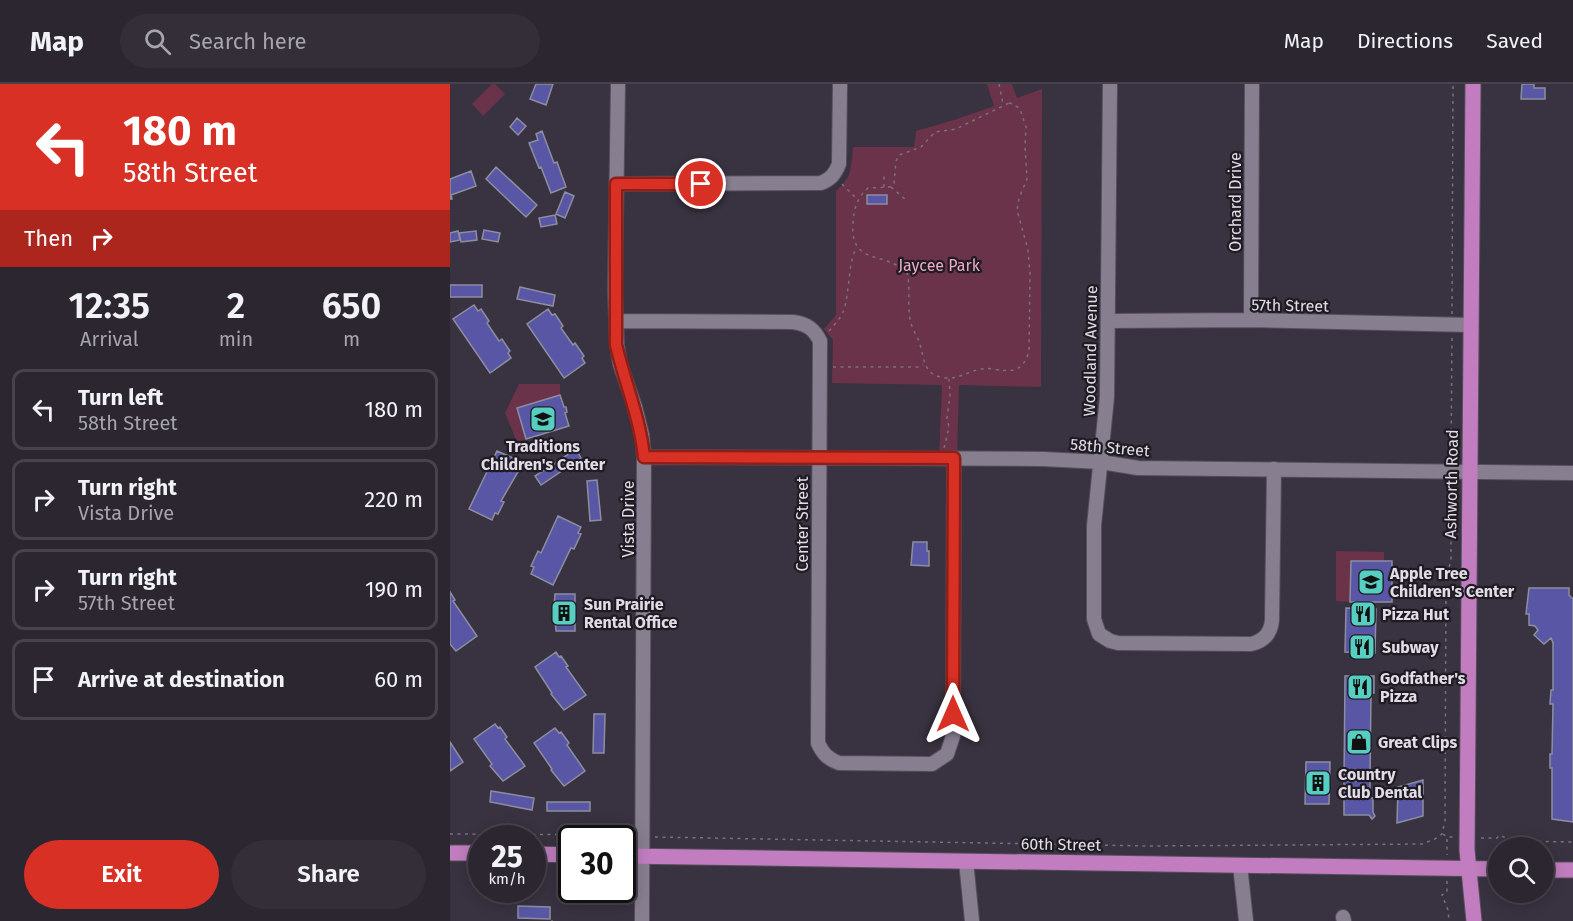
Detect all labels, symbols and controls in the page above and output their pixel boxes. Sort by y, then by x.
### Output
search box [120,14,540,68]
text: Map [30,25,84,58]
icon: search [141,25,174,58]
text: Search here [189,28,307,55]
text: Map [1284,28,1324,54]
text: Directions [1357,28,1453,54]
text: Saved [1486,28,1543,54]
text: 180 m [123,106,237,156]
icon: left [24,108,102,186]
street label: Orchard Drive [1226,152,1245,252]
text: 58th Street [123,157,257,189]
pin [675,158,726,209]
icon: arrive [684,167,717,200]
icon: right [85,222,118,255]
text: Then [24,225,73,252]
park label: Jaycee Park [898,256,981,275]
text: 12:35 [69,284,150,328]
text: 2 [227,284,245,328]
text: 650 [322,284,381,328]
street label: Woodland Avenue [1080,285,1101,417]
street label: 57th Street [1251,295,1329,316]
text: Arrival [80,327,139,351]
text: min [219,327,253,351]
text: m [343,327,360,351]
text: Turn left [78,384,163,411]
icon: left [27,393,60,426]
text: 180 m [364,396,423,423]
school or university icon: Traditions Children's Center [528,404,558,434]
text: 58th Street [78,411,178,435]
street label: Ashworth Road [1441,429,1462,539]
street label: 58th Street [1069,435,1151,460]
place label: Traditions Children's Center [481,437,606,474]
text: Turn right [78,474,177,501]
street label: Center Street [793,476,812,571]
street label: Vista Drive [619,480,638,558]
icon: right [27,483,60,516]
text: 220 m [364,486,423,513]
text: Vista Drive [78,501,174,525]
text: Turn right [78,564,177,591]
place label: Apple Tree Children's Center [1389,564,1515,601]
school or university icon: Apple Tree Children's Center [1356,567,1386,597]
icon: right [27,573,60,606]
text: 190 m [365,576,423,603]
text: 57th Street [78,591,175,615]
place label: Sun Prairie Rental Office [584,595,678,632]
building icon: Sun Prairie Rental Office [549,598,579,628]
restaurant icon: Pizza Hut [1348,599,1378,629]
place label: Pizza Hut [1382,605,1450,624]
restaurant icon: Subway [1347,632,1377,662]
place label: Subway [1382,638,1439,657]
icon: arrive [27,663,60,696]
text: Arrive at destination [78,666,285,693]
text: 60 m [374,666,423,693]
place label: Godfather's Pizza [1380,669,1466,706]
restaurant icon: Godfather's Pizza [1345,672,1375,702]
position arrow [921,682,985,746]
shop icon: Great Clips [1344,727,1374,757]
place label: Great Clips [1378,733,1458,752]
place label: Country Club Dental [1338,765,1422,802]
building icon: Country Club Dental [1303,768,1333,798]
speed limit sign: 30 [558,825,636,903]
street label: 60th Street [1021,834,1101,855]
map controls [1488,837,1554,903]
button: search [1488,837,1554,903]
text: 25 [491,839,523,875]
button: Exit [24,840,219,909]
button: Share [231,840,426,909]
text: km/h [488,870,526,888]

